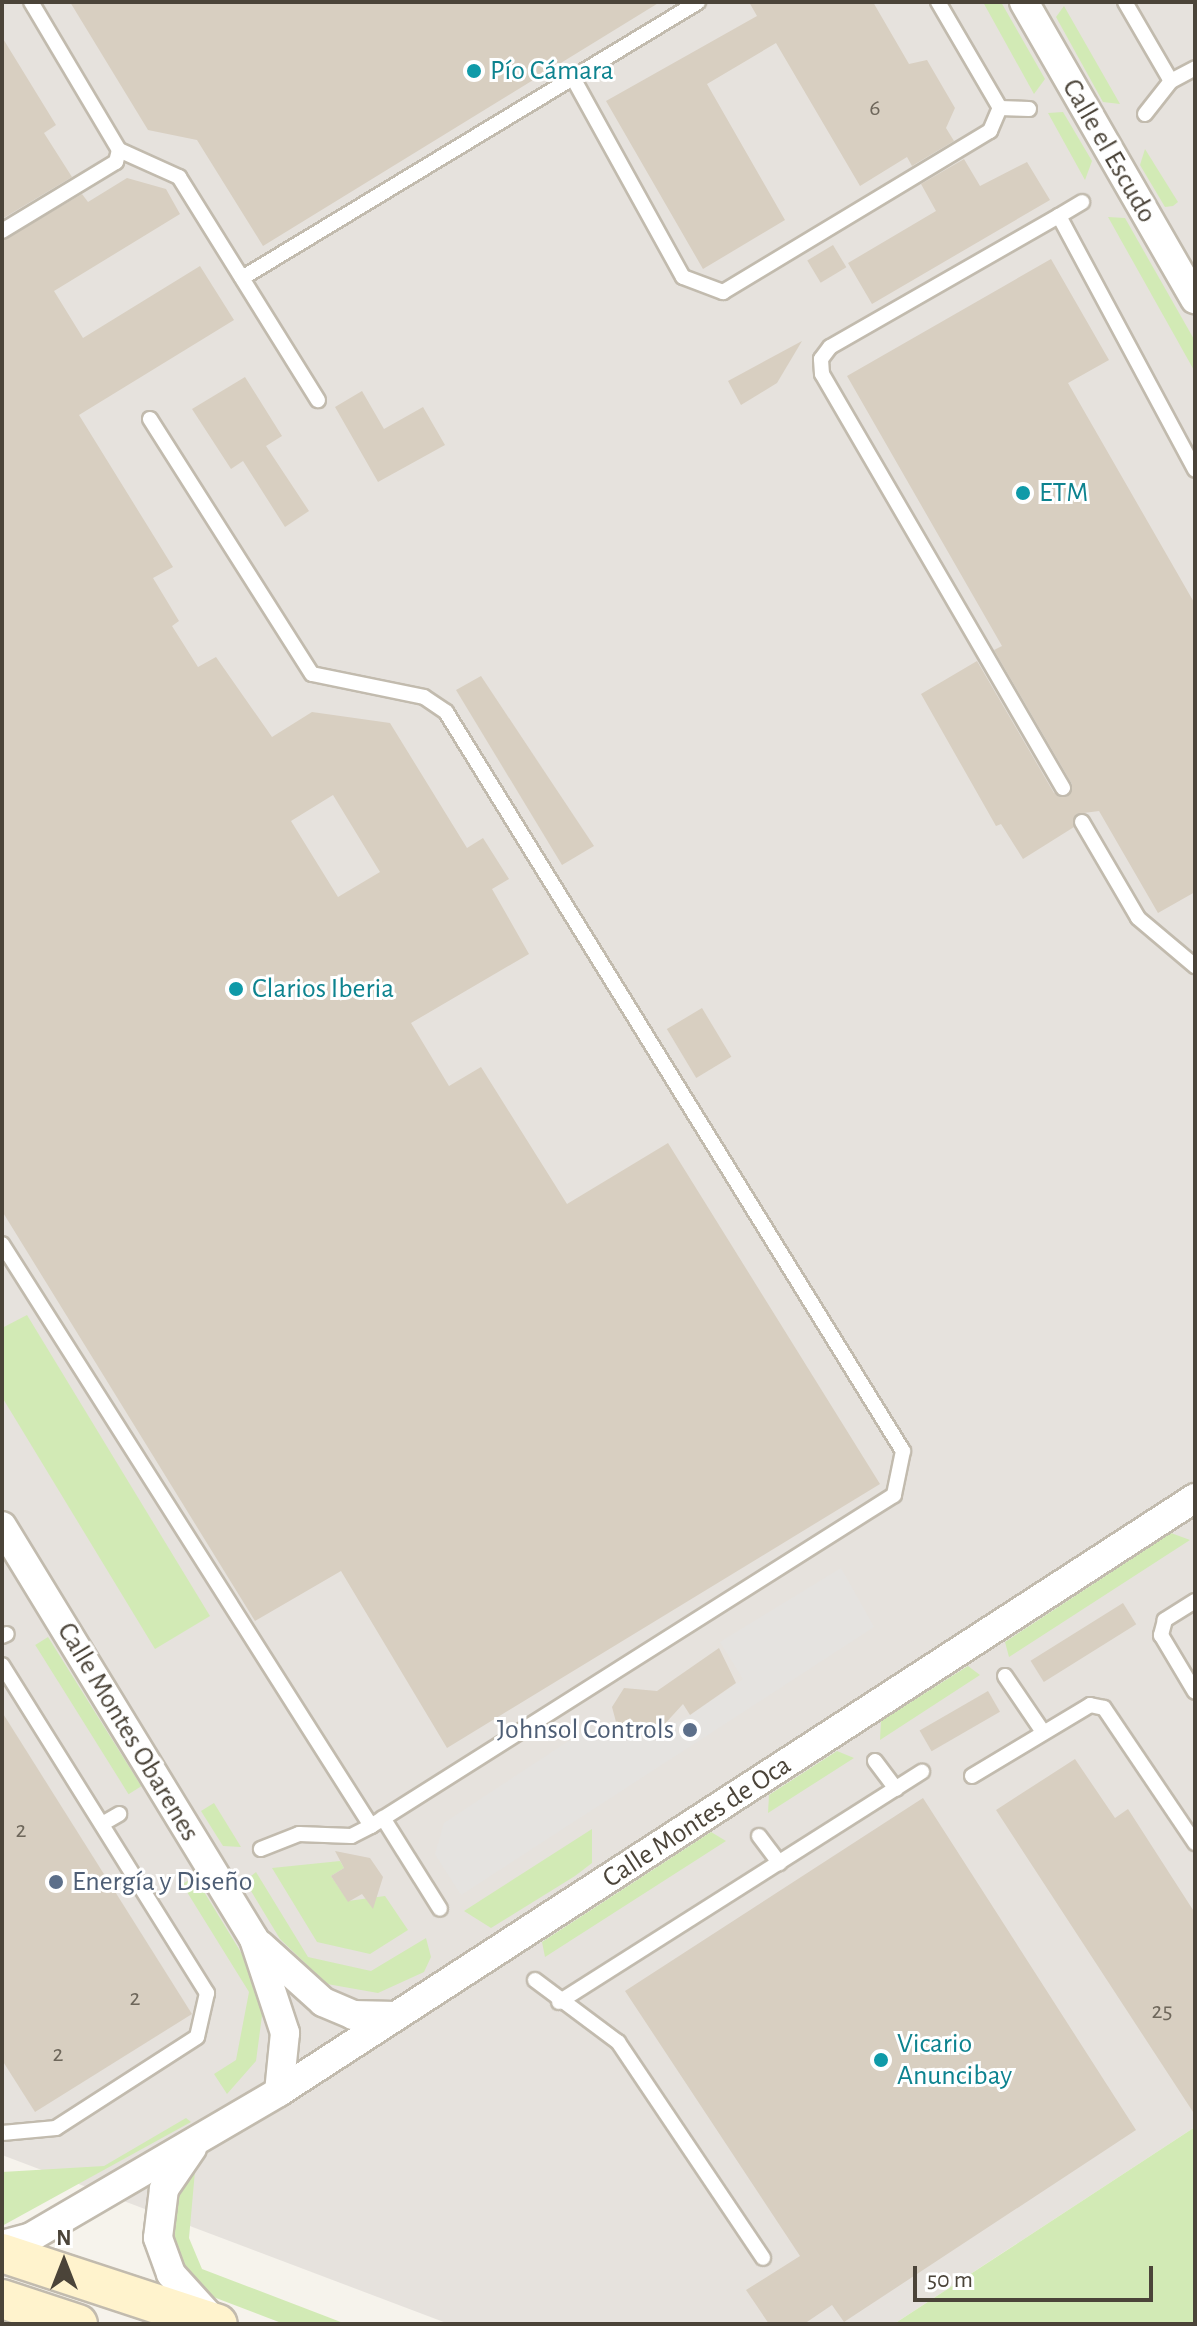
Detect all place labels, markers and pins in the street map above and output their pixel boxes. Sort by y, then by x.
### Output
place label: Pío Cámara [490,54,614,88]
marker: Pío Cámara [465,62,483,80]
place label: ETM [1039,476,1088,510]
marker: ETM [1014,484,1032,502]
place label: Clarios Iberia [252,972,394,1006]
marker: Clarios Iberia [227,980,245,998]
place label: Johnsol Controls [497,1713,674,1747]
marker: Johnsol Controls [681,1721,699,1739]
place label: Energía y Diseño [72,1865,252,1899]
marker: Energía y Diseño [47,1873,65,1891]
place label: Vicario Anuncibay [897,2027,1012,2093]
marker: Vicario Anuncibay [872,2051,890,2069]

